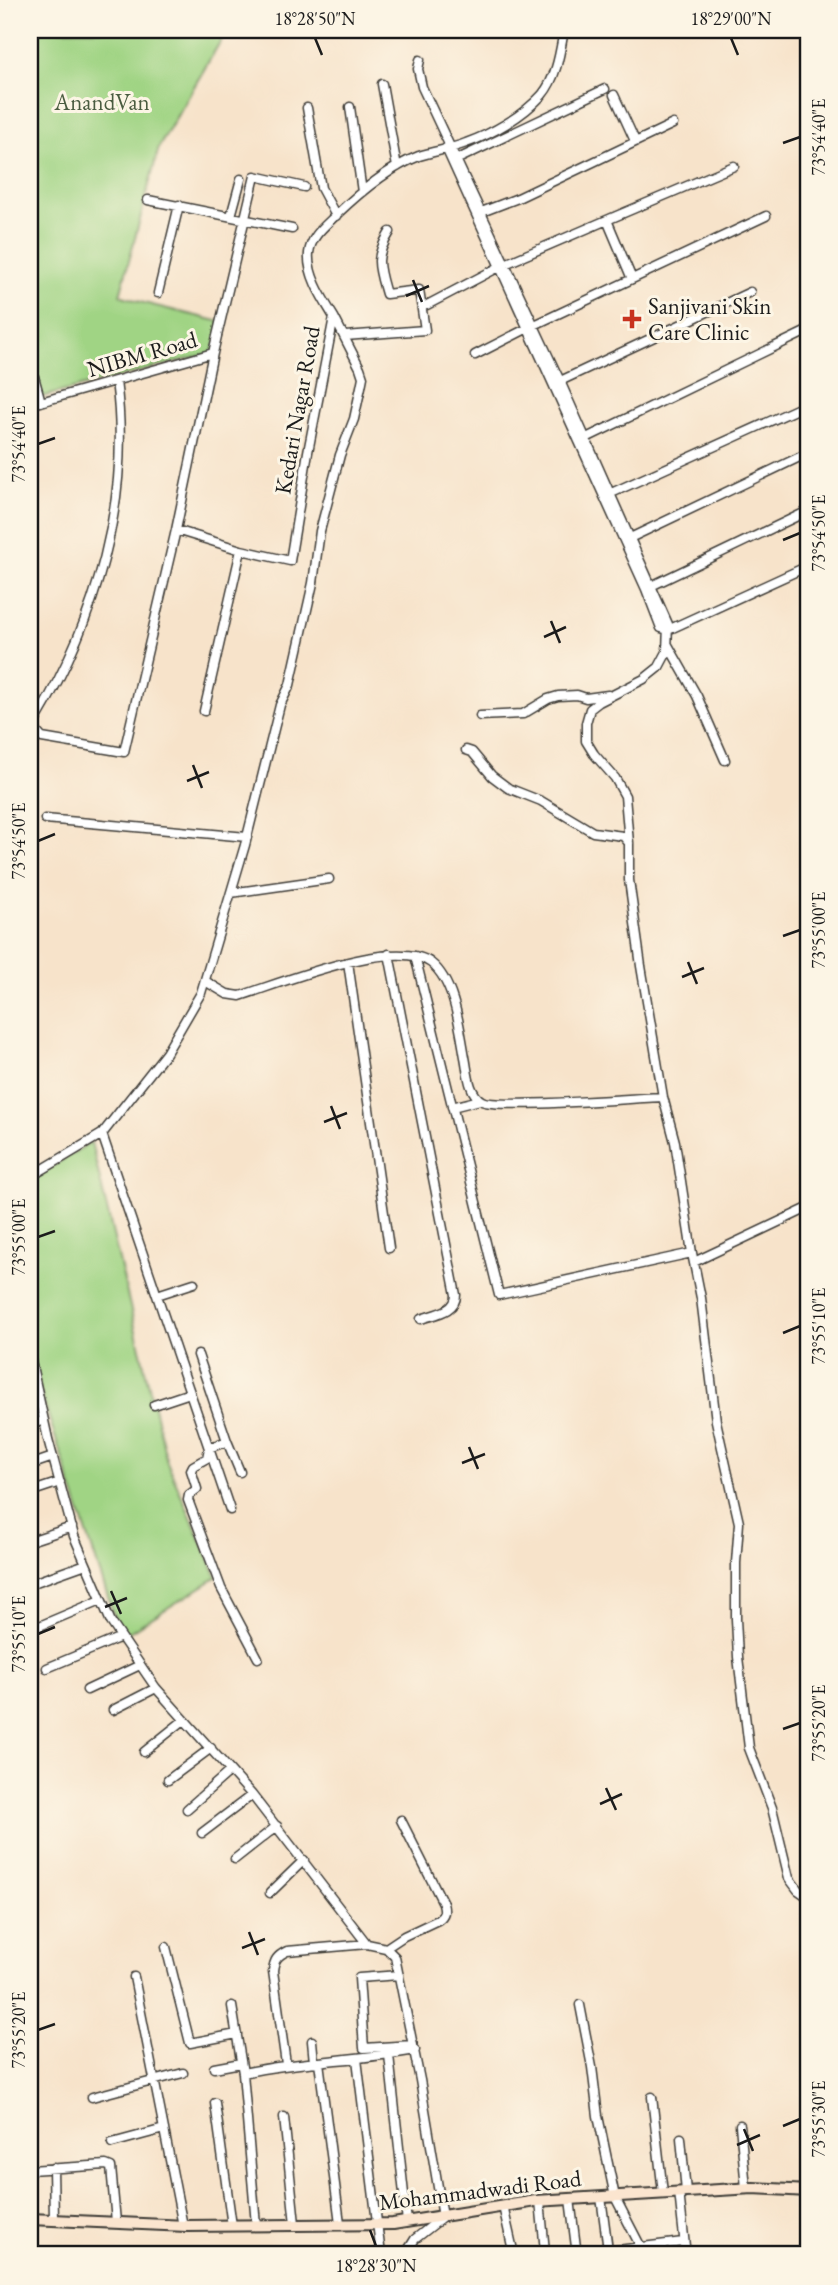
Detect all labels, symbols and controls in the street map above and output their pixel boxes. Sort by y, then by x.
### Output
text: 18°28'50"N [275,7,356,30]
text: 18°29'00"N [691,7,772,30]
park label: AnandVan [53,87,150,117]
text: 73°54'40"E [807,99,830,175]
place label: Sanjivani Skin Care Clinic [648,291,771,347]
marker: Sanjivani Skin Care Clinic [622,309,642,329]
street label: Kedari Nagar Road [267,323,327,496]
street label: NIBM Road [84,324,201,384]
text: 73°54'40"E [7,406,30,482]
text: 73°54'50"E [807,495,830,571]
text: 73°54'50"E [7,803,30,879]
text: 73°55'00"E [807,892,830,968]
text: 73°55'00"E [7,1199,30,1275]
text: 73°55'10"E [807,1288,830,1364]
text: 73°55'10"E [7,1596,30,1672]
text: 73°55'20"E [807,1685,830,1761]
text: 73°55'20"E [7,1992,30,2068]
text: 73°55'30"E [807,2081,830,2157]
street label: Mohammadwadi Road [377,2163,583,2217]
text: 18°28'30"N [336,2254,417,2277]

